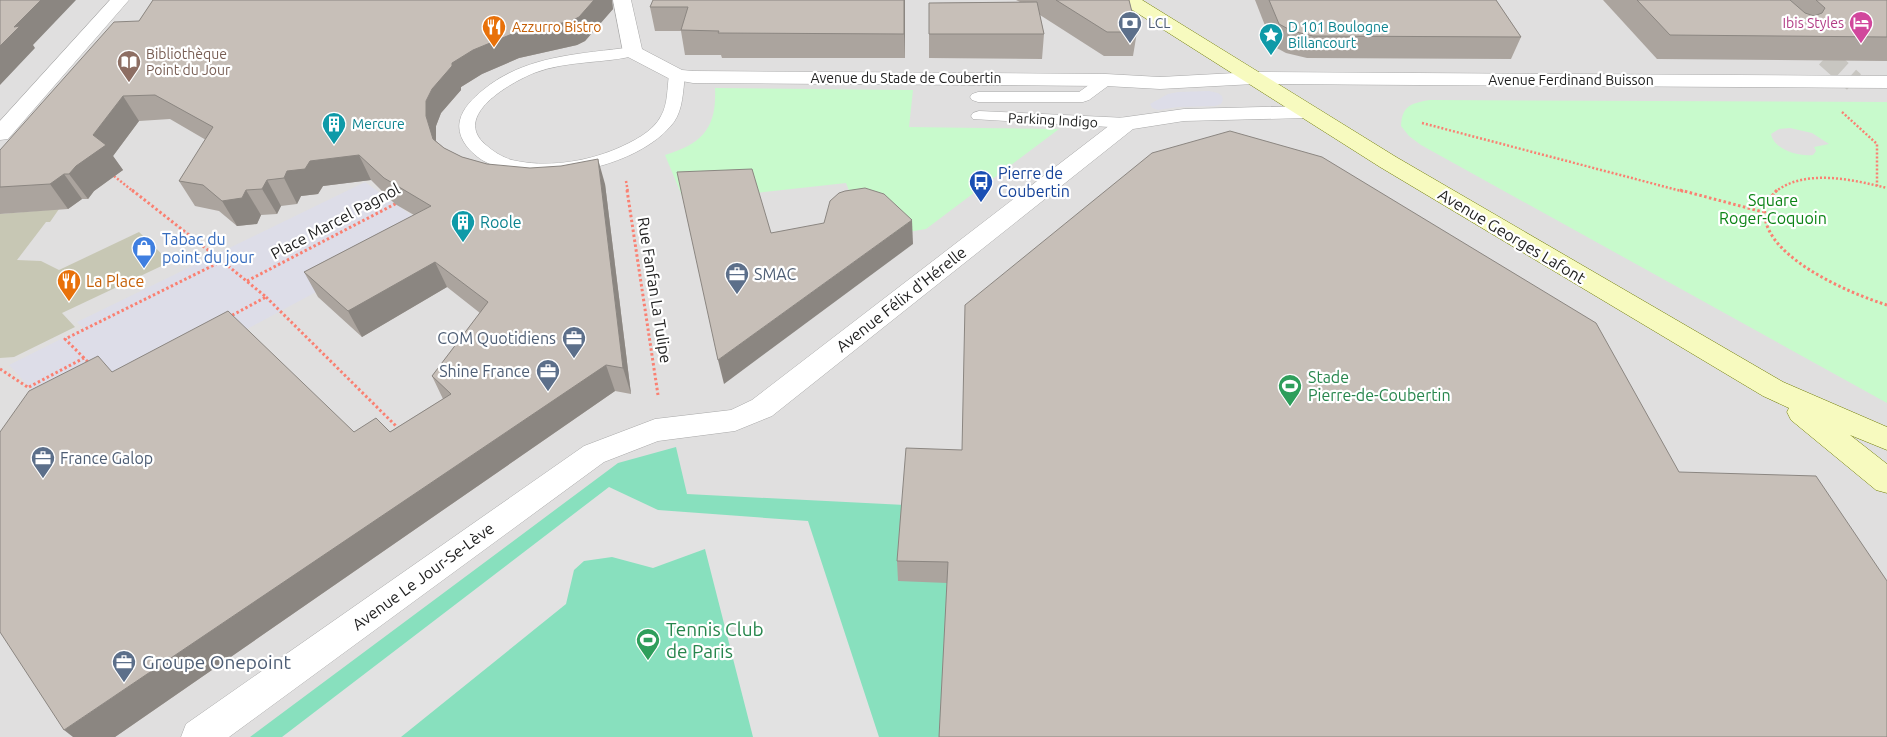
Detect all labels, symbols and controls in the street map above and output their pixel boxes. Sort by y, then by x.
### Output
bank icon: LCL [1117,10,1143,44]
hotel icon: Ibis Styles [1848,10,1874,44]
restaurant icon: Azzurro Bistro [481,14,507,48]
place label: LCL [1148,15,1170,31]
place label: Ibis Styles [1782,15,1844,31]
place label: Azzurro Bistro [512,19,602,35]
place label: D 101 Boulogne Billancourt [1288,19,1389,51]
place icon: D 101 Boulogne Billancourt [1258,22,1284,56]
place label: Bibliothèque Point du Jour [146,46,231,78]
library icon: Bibliothèque Point du Jour [116,49,142,83]
street label: Avenue du Stade de Coubertin [811,70,1001,86]
street label: Avenue Ferdinand Buisson [1488,72,1654,88]
street label: Parking Indigo [1008,110,1098,130]
building icon: Mercure [321,111,347,145]
place label: Mercure [352,116,405,132]
place label: Pierre de Coubertin [998,164,1070,200]
bus stop icon: Pierre de Coubertin [968,169,994,203]
street label: Place Marcel Pagnol [267,179,403,263]
street label: Avenue Georges Lafont [1435,185,1589,287]
park label: Square Roger-Coquoin [1719,191,1827,227]
building icon: Roole [450,209,476,243]
place label: Roole [480,213,522,231]
street label: Rue Fanfan La Tulipe [635,216,675,364]
place label: Tabac du point du jour [162,230,254,266]
shop icon: Tabac du point du jour [131,235,157,269]
street label: Avenue Félix d'Hérelle [832,243,970,355]
office icon: SMAC [724,261,750,295]
place label: SMAC [754,265,797,283]
restaurant icon: La Place [56,268,82,302]
place label: La Place [86,272,144,290]
office icon: COM Quotidiens [561,325,587,359]
place label: COM Quotidiens [437,329,556,347]
office icon: Shine France [535,358,561,392]
place label: Shine France [439,362,530,380]
place label: Stade Pierre-de-Coubertin [1308,368,1451,404]
sports icon: Stade Pierre-de-Coubertin [1277,373,1303,407]
office icon: France Galop [30,445,56,479]
place label: France Galop [60,449,153,467]
street label: Avenue Le Jour-Se-Lève [349,519,497,633]
place label: Tennis Club de Paris [666,618,764,662]
sports icon: Tennis Club de Paris [635,627,661,661]
office icon: Groupe Onepoint [111,649,137,683]
place label: Groupe Onepoint [142,651,291,673]

